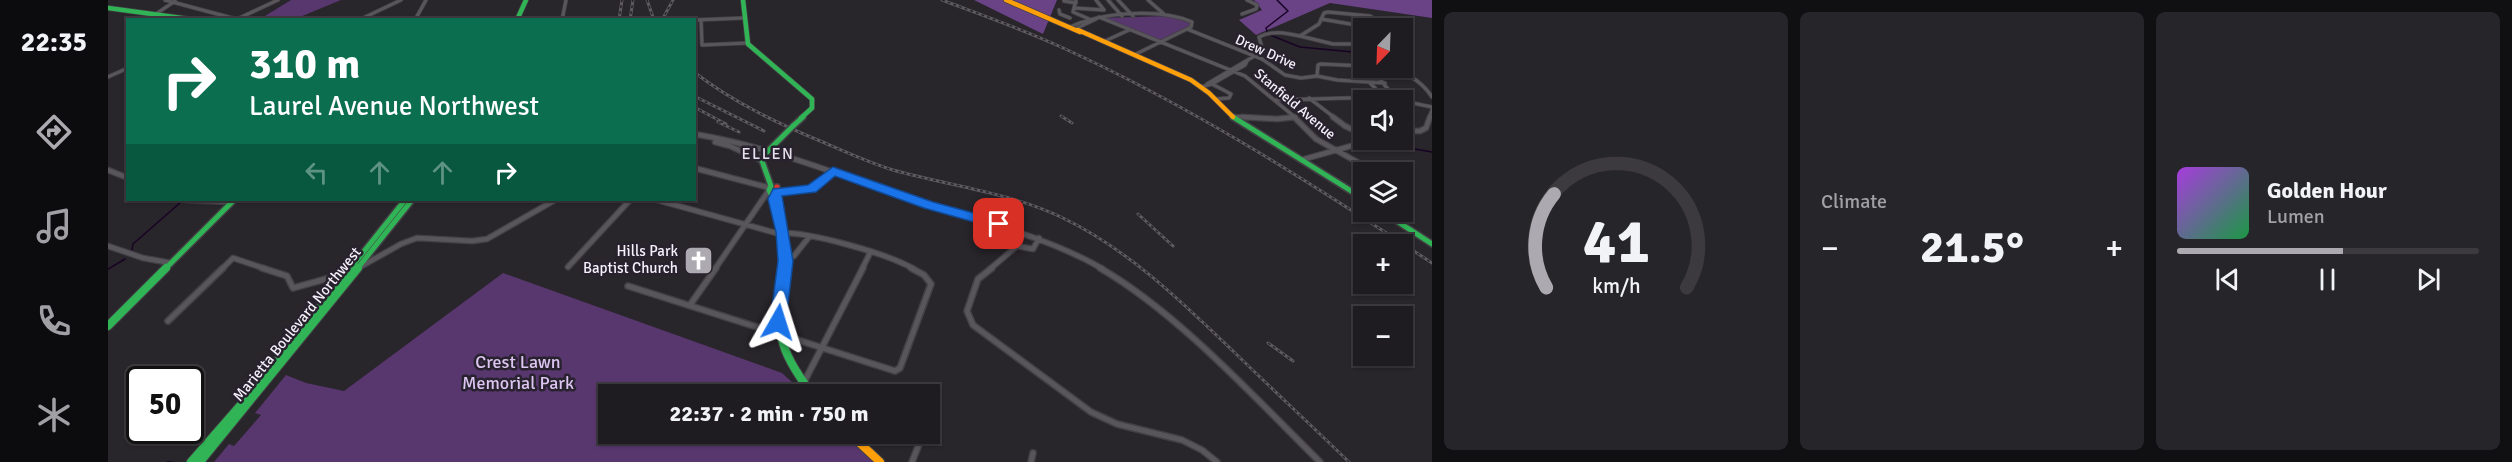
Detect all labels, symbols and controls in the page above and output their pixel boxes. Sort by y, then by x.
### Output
north arrow [1353,18,1413,78]
map controls [1353,18,1413,366]
text: 22:35 [21,26,87,59]
street label: Drew Drive [1233,31,1299,73]
text: 310 m [249,39,360,90]
icon: right [150,42,228,120]
street label: Stanfield Avenue [1251,65,1339,143]
text: Laurel Avenue Northwest [249,90,539,123]
button: sound [1353,90,1413,150]
icon: directions [33,111,75,153]
district label: ELLEN [742,144,794,164]
icon: left [300,156,333,189]
icon: ahead [363,156,396,189]
icon: ahead [426,156,459,189]
icon: right [489,156,522,189]
button: layers [1353,162,1413,222]
text: Golden Hour [2267,177,2387,204]
text: Climate [1821,189,1887,214]
pin [973,198,1024,249]
text: 41 [1582,203,1650,280]
text: Lumen [2267,204,2325,229]
icon: music [33,205,75,247]
icon: arrive [982,207,1015,240]
text: 21.5° [1920,220,2024,275]
text: − [1821,228,1839,269]
text: + [2105,228,2123,269]
button: + [1353,234,1413,294]
place label: Hills Park Baptist Church [583,242,678,277]
street label: Marietta Boulevard Northwest [229,243,365,405]
church icon: Hills Park Baptist Church [683,244,715,276]
icon: previous [2211,263,2244,296]
icon: pause [2311,263,2344,296]
icon: next [2412,263,2445,296]
text: km/h [1592,273,1640,299]
position arrow [746,290,810,354]
icon: phone [33,300,75,342]
button: − [1353,306,1413,366]
park label: Crest Lawn Memorial Park [462,351,574,394]
speed limit sign: 50 [126,366,204,444]
icon: climate [33,394,75,436]
text: 22:37 · 2 min · 750 m [669,400,869,427]

